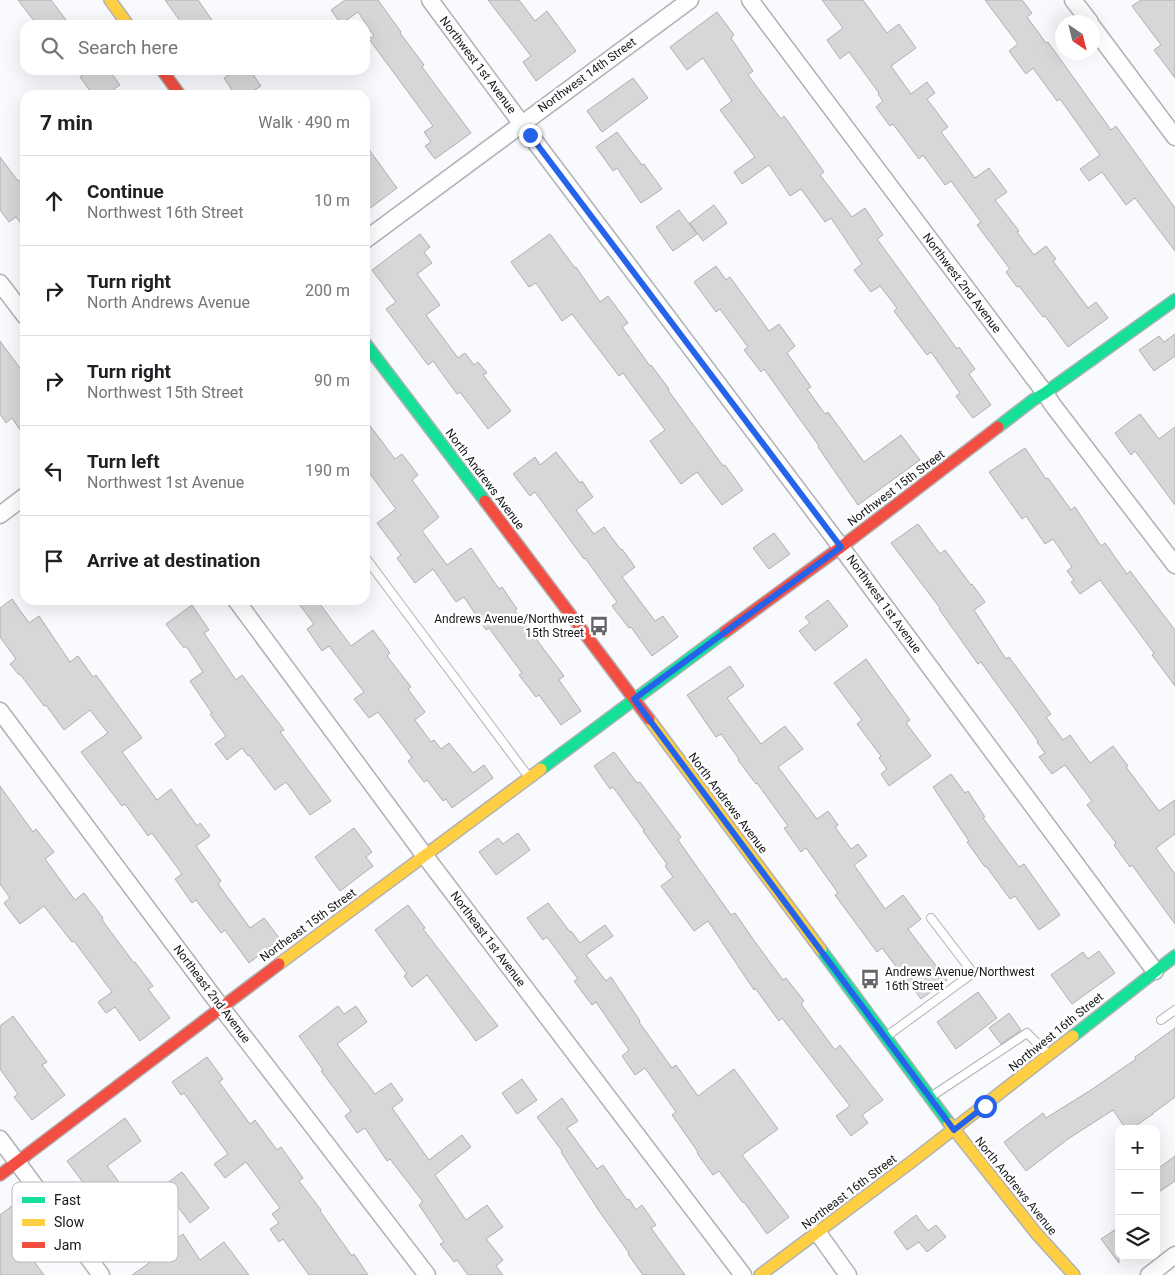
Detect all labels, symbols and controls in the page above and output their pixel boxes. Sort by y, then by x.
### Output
street label: Northwest 1st Avenue [437,14,519,116]
north arrow [1055,15,1100,60]
search box [20,20,370,75]
icon: search [38,34,66,62]
street label: Northwest 14th Street [535,35,639,115]
text: Search here [78,36,178,59]
text: 7 min [40,111,93,135]
text: Walk · 490 m [258,113,350,132]
route end [519,124,542,147]
text: Continue [87,180,164,203]
icon: ahead [40,187,68,215]
text: 10 m [314,191,350,210]
text: Northwest 16th Street [87,203,244,222]
street label: Northwest 2nd Avenue [920,230,1004,336]
text: Turn right [87,270,171,293]
icon: right [40,277,68,305]
text: 200 m [305,281,350,300]
text: North Andrews Avenue [87,293,250,312]
text: Turn right [87,360,171,383]
icon: right [40,367,68,395]
text: 90 m [314,371,350,390]
text: Northwest 15th Street [87,383,244,402]
street label: North Andrews Avenue [443,426,527,532]
street label: Northwest 15th Street [845,447,947,529]
text: Turn left [87,450,160,473]
icon: left [40,457,68,485]
text: 190 m [305,461,350,480]
text: Northwest 1st Avenue [87,473,244,492]
icon: arrive [40,547,68,575]
text: Arrive at destination [87,549,260,572]
street label: Northwest 1st Avenue [844,552,924,656]
place label: Andrews Avenue/Northwest 15th Street [434,612,584,640]
bus stop icon: Andrews Avenue/Northwest 15th Street [588,615,610,637]
street label: North Andrews Avenue [686,750,770,856]
street label: Northeast 15th Street [257,886,359,964]
street label: Northeast 1st Avenue [448,889,528,989]
street label: Northeast 2nd Avenue [171,942,253,1046]
place label: Andrews Avenue/Northwest 16th Street [885,965,1035,993]
bus stop icon: Andrews Avenue/Northwest 16th Street [859,968,881,990]
street label: Northwest 16th Street [1006,990,1106,1074]
route start [974,1095,997,1118]
map controls [1115,1125,1160,1260]
button: + [1115,1125,1160,1170]
street label: North Andrews Avenue [972,1134,1060,1238]
street label: Northeast 16th Street [799,1152,899,1232]
button: − [1115,1170,1160,1215]
legend [12,1182,178,1262]
text: Fast [54,1192,81,1208]
text: Slow [54,1214,85,1230]
button: layers [1115,1215,1160,1260]
text: Jam [54,1237,82,1253]

